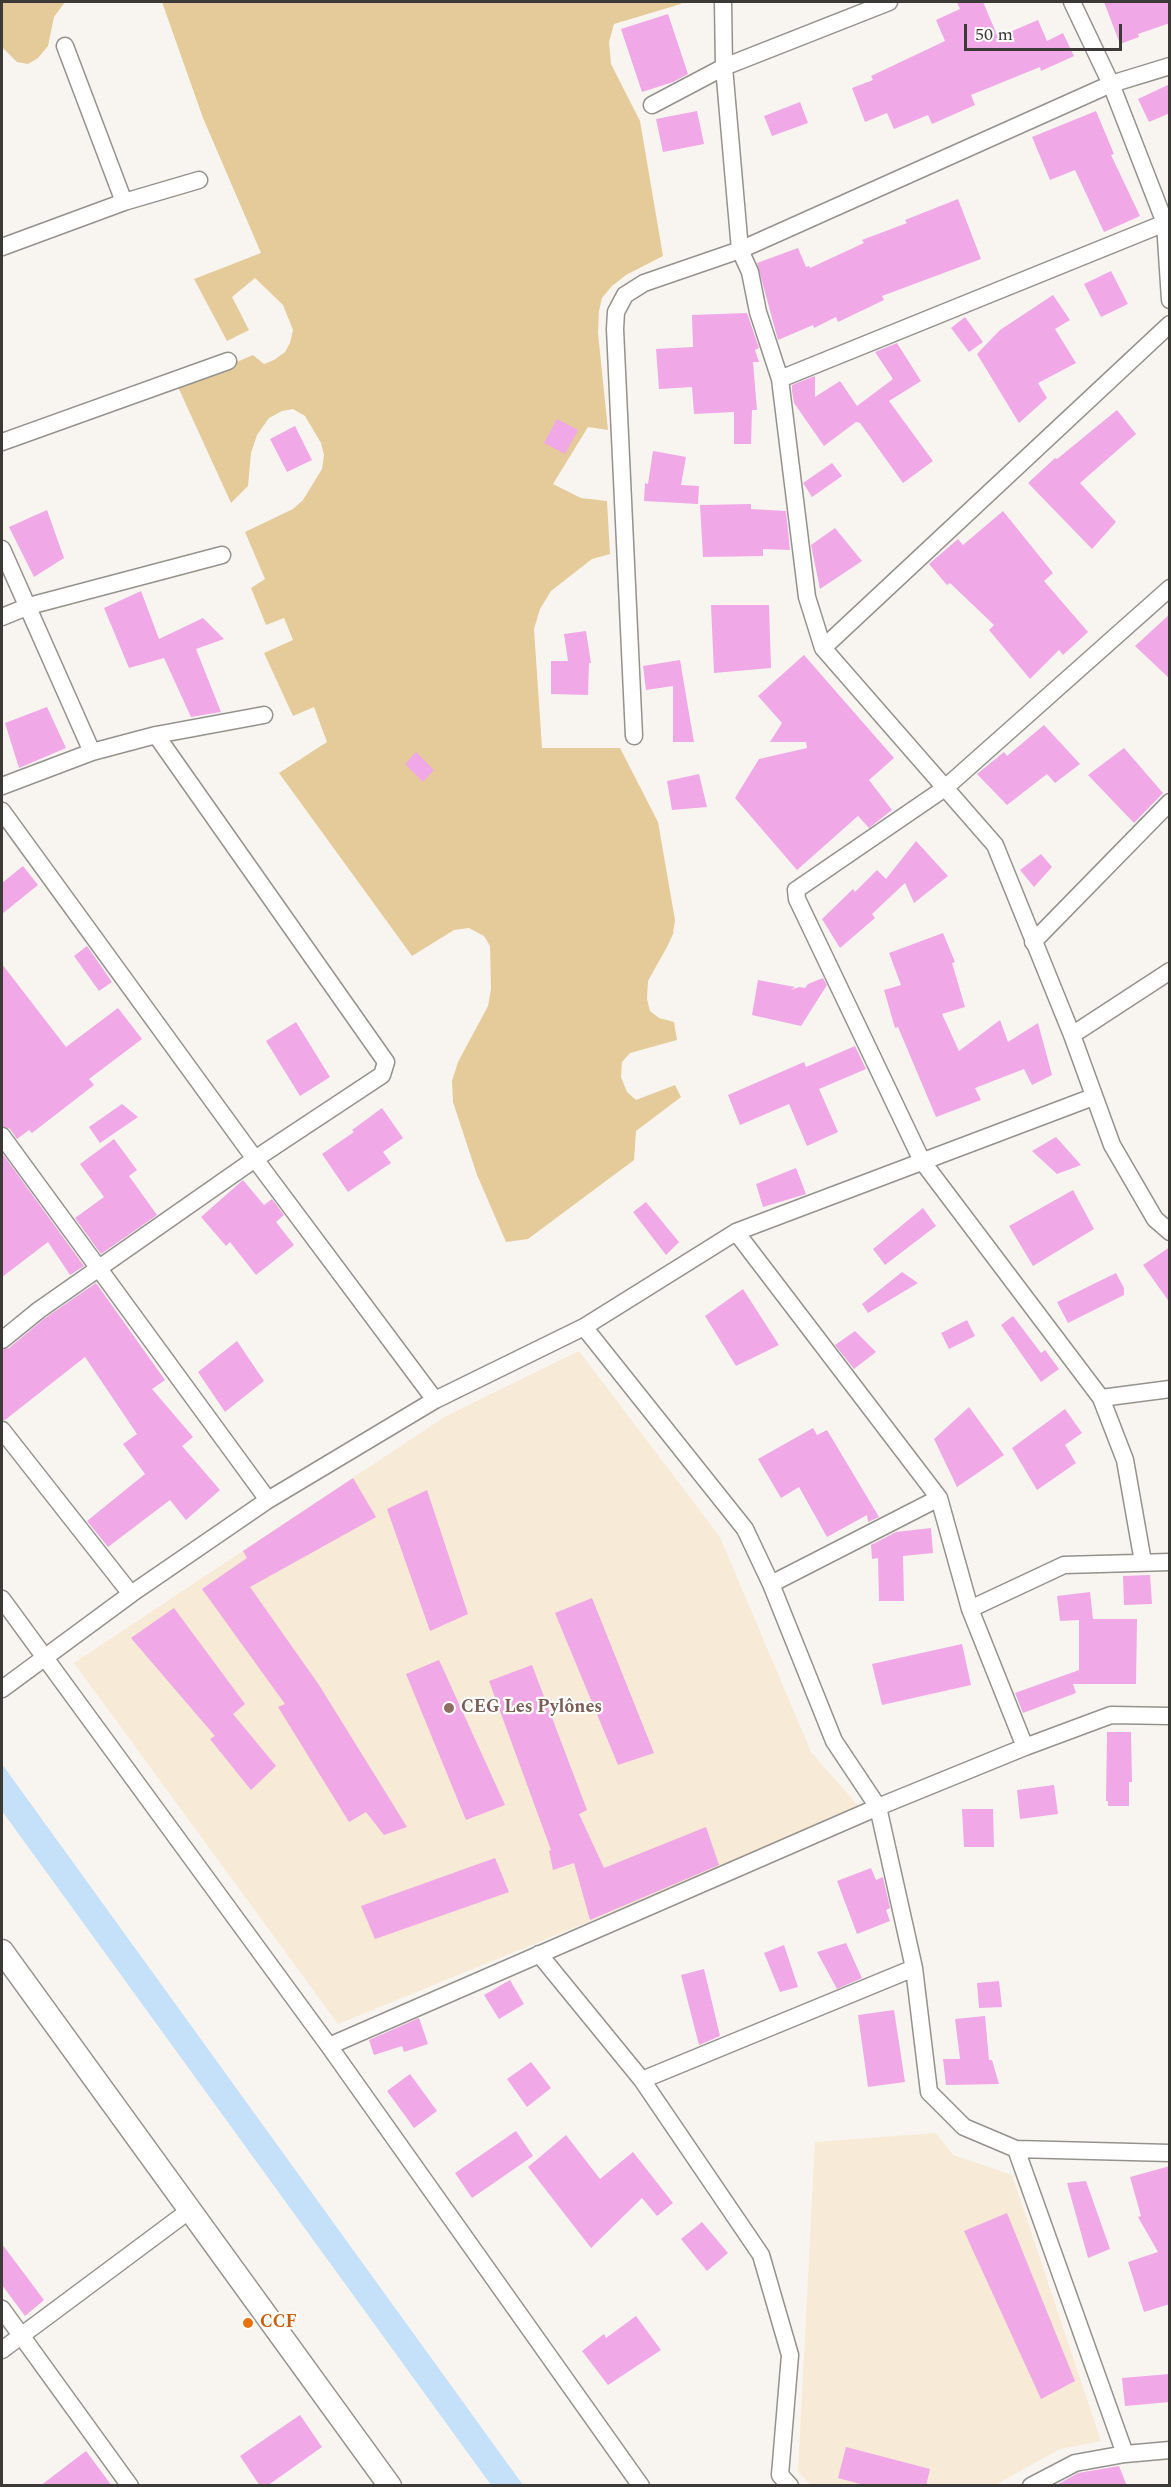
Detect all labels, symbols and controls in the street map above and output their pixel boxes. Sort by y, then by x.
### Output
scale bar [967,12,1124,50]
text: 50 m [975,21,1013,48]
place label: CEG Les Pylônes [461,1697,602,1719]
marker: CEG Les Pylônes [442,1701,456,1715]
place label: CCF [260,2312,297,2334]
marker: CCF [241,2316,255,2330]

